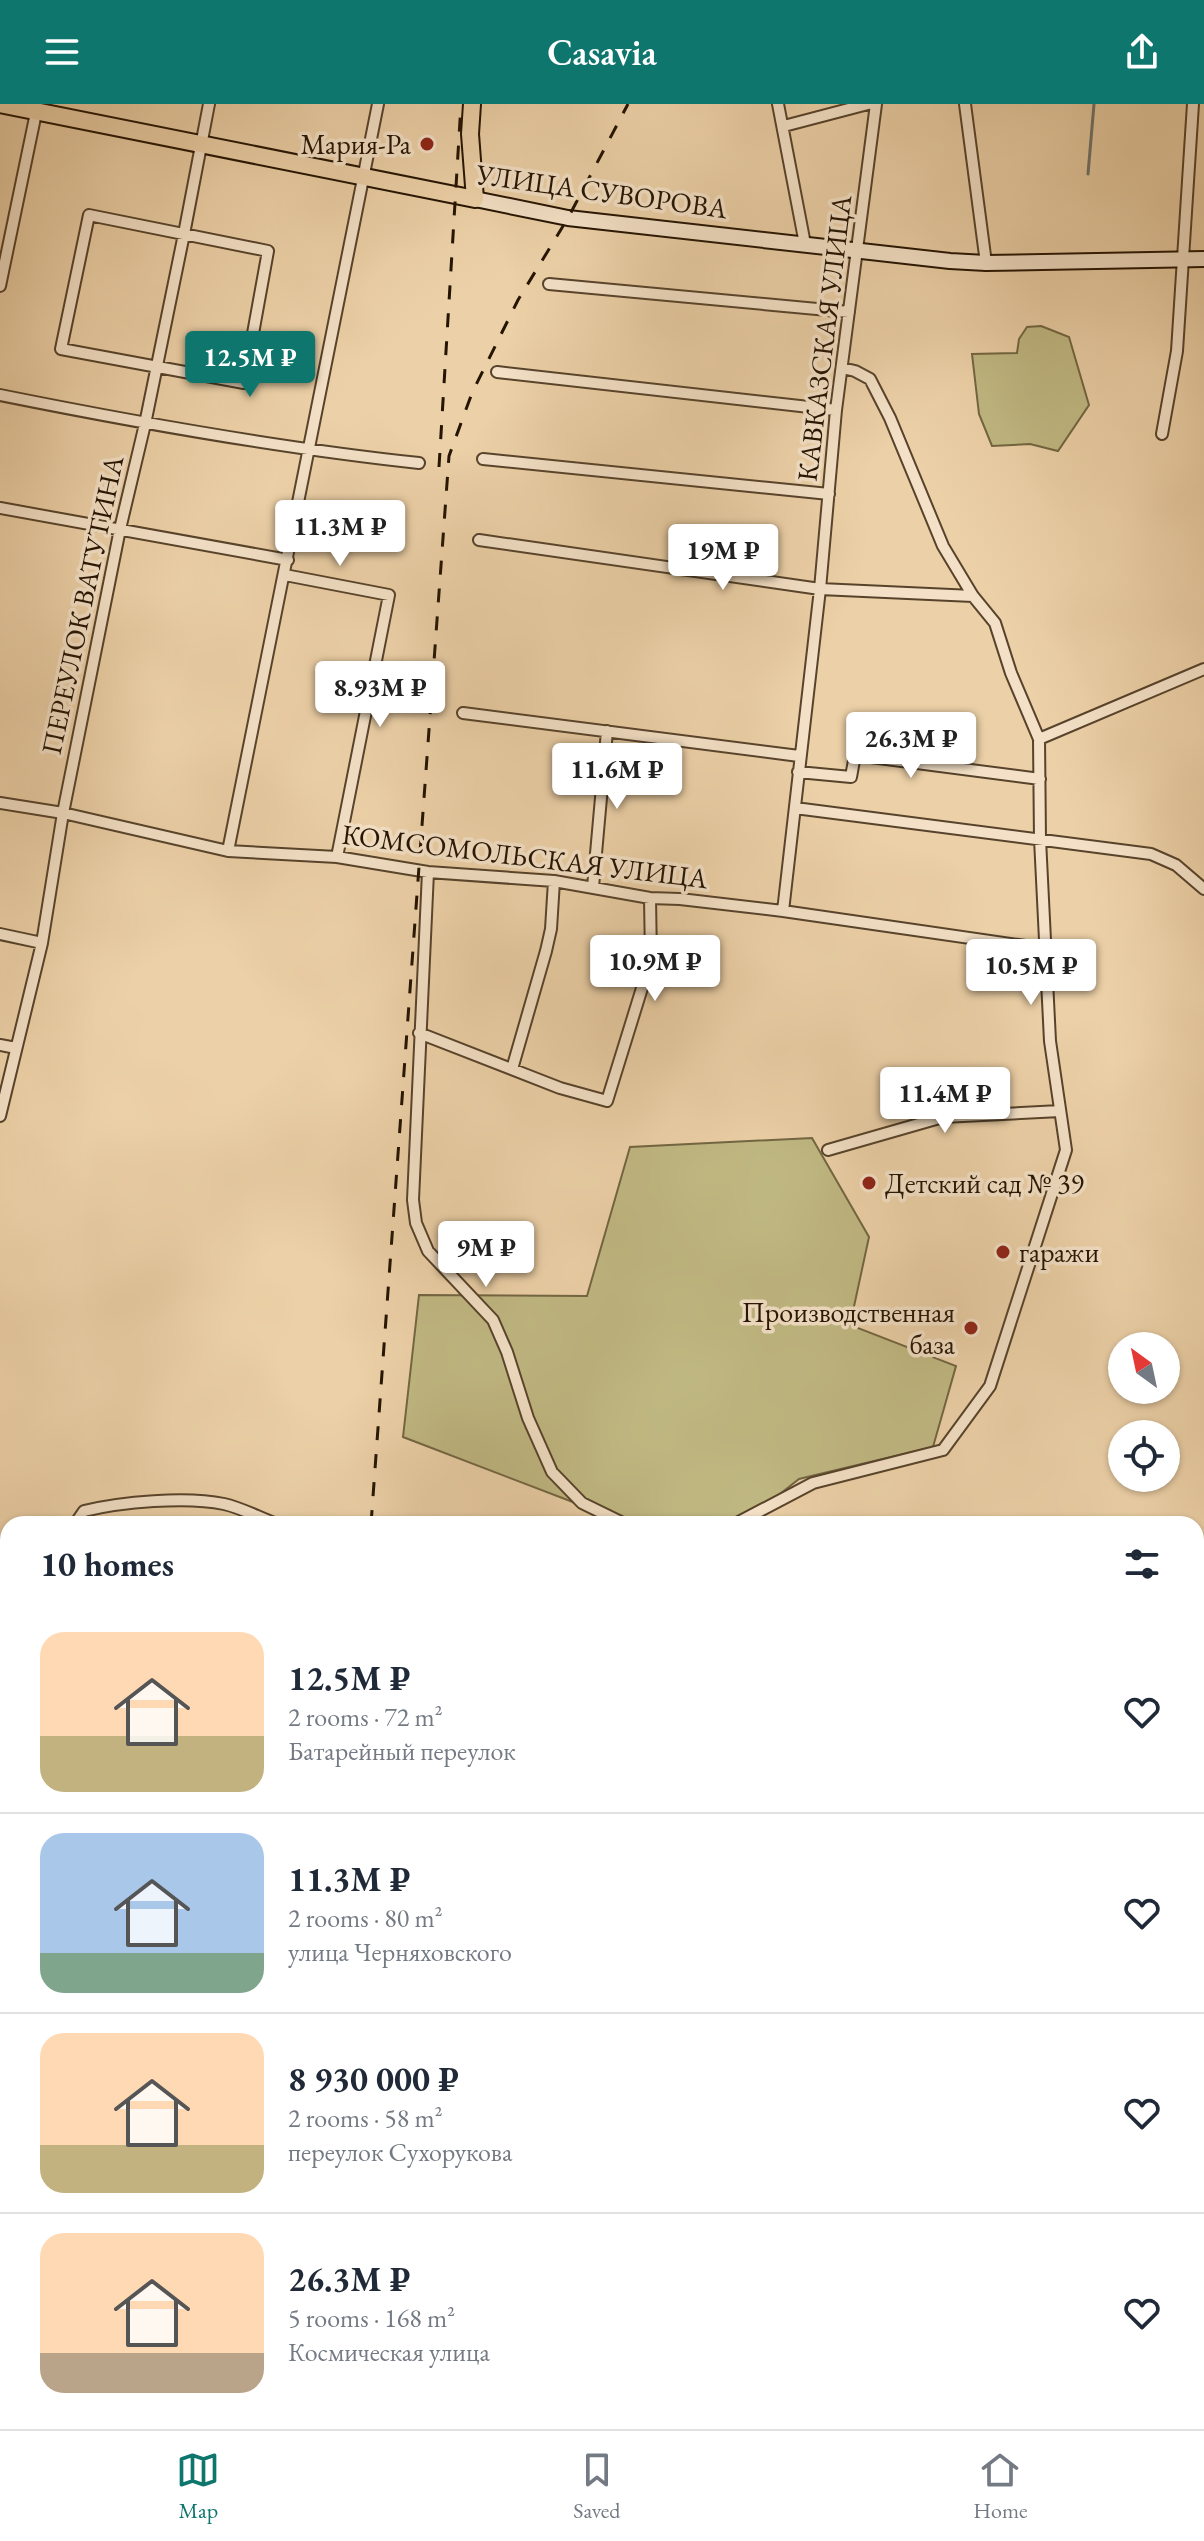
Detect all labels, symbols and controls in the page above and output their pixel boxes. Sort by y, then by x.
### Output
text: Casavia [547,29,657,76]
icon: menu [40,30,84,74]
icon: share [1120,30,1164,74]
place label: Мария-Ра [300,126,412,162]
marker: Мария-Ра [418,135,436,153]
street label: УЛИЦА СУВОРОВА [473,155,730,227]
street label: КАВКАЗСКАЯ УЛИЦА [789,192,859,483]
pin: 12.5M ₽ [176,331,324,399]
text: 12.5M ₽ [203,340,297,374]
street label: ПЕРЕУЛОК ВАТУТИНА [33,452,131,758]
pin: 11.3M ₽ [266,500,414,568]
text: 11.3M ₽ [293,509,387,543]
pin: 19M ₽ [667,524,779,592]
text: 19M ₽ [686,533,760,567]
pin: 8.93M ₽ [306,661,454,729]
text: 8.93M ₽ [333,670,427,704]
pin: 26.3M ₽ [837,712,985,780]
text: 26.3M ₽ [864,721,958,755]
pin: 11.6M ₽ [543,743,691,811]
text: 11.6M ₽ [570,752,664,786]
street label: КОМСОМОЛЬСКАЯ УЛИЦА [340,816,711,896]
pin: 10.9M ₽ [581,935,729,1003]
pin: 10.5M ₽ [957,939,1105,1007]
text: 10.9M ₽ [608,944,702,978]
text: 10.5M ₽ [984,948,1078,982]
pin: 11.4M ₽ [871,1067,1019,1135]
text: 11.4M ₽ [898,1076,992,1110]
place label: Детский сад № 39 [885,1165,1084,1201]
marker: Детский сад № 39 [860,1174,878,1192]
pin: 9M ₽ [439,1221,533,1289]
text: 9M ₽ [456,1230,516,1264]
place label: гаражи [1019,1234,1099,1270]
marker: гаражи [994,1243,1012,1261]
place label: Производственная база [742,1294,956,1362]
marker: Производственная база [962,1319,980,1337]
north arrow [1108,1332,1180,1404]
map controls [1108,1332,1180,1492]
button: locate [1108,1420,1180,1492]
text: 10 homes [40,1542,174,1586]
icon: filters [1120,1542,1164,1586]
text: 12.5M ₽ [288,1656,411,1700]
icon: home [104,1664,200,1760]
icon: heart [1120,1690,1164,1734]
text: 2 rooms · 72 m² [288,1700,443,1734]
text: Батарейный переулок [288,1734,516,1768]
text: 11.3M ₽ [288,1857,411,1901]
icon: home [104,1865,200,1961]
icon: heart [1120,1891,1164,1935]
text: 2 rooms · 80 m² [288,1901,443,1935]
text: улица Черняховского [288,1935,512,1969]
text: 8 930 000 ₽ [288,2057,459,2101]
icon: home [104,2065,200,2161]
icon: heart [1120,2091,1164,2135]
text: 2 rooms · 58 m² [288,2101,443,2135]
text: переулок Сухорукова [288,2135,512,2169]
text: 26.3M ₽ [288,2257,411,2301]
icon: home [104,2265,200,2361]
icon: heart [1120,2291,1164,2335]
text: 5 rooms · 168 m² [288,2301,455,2335]
text: Космическая улица [288,2335,490,2369]
tab: Map [176,2448,220,2525]
tab: Saved [573,2448,620,2525]
tab: Home [973,2448,1028,2525]

